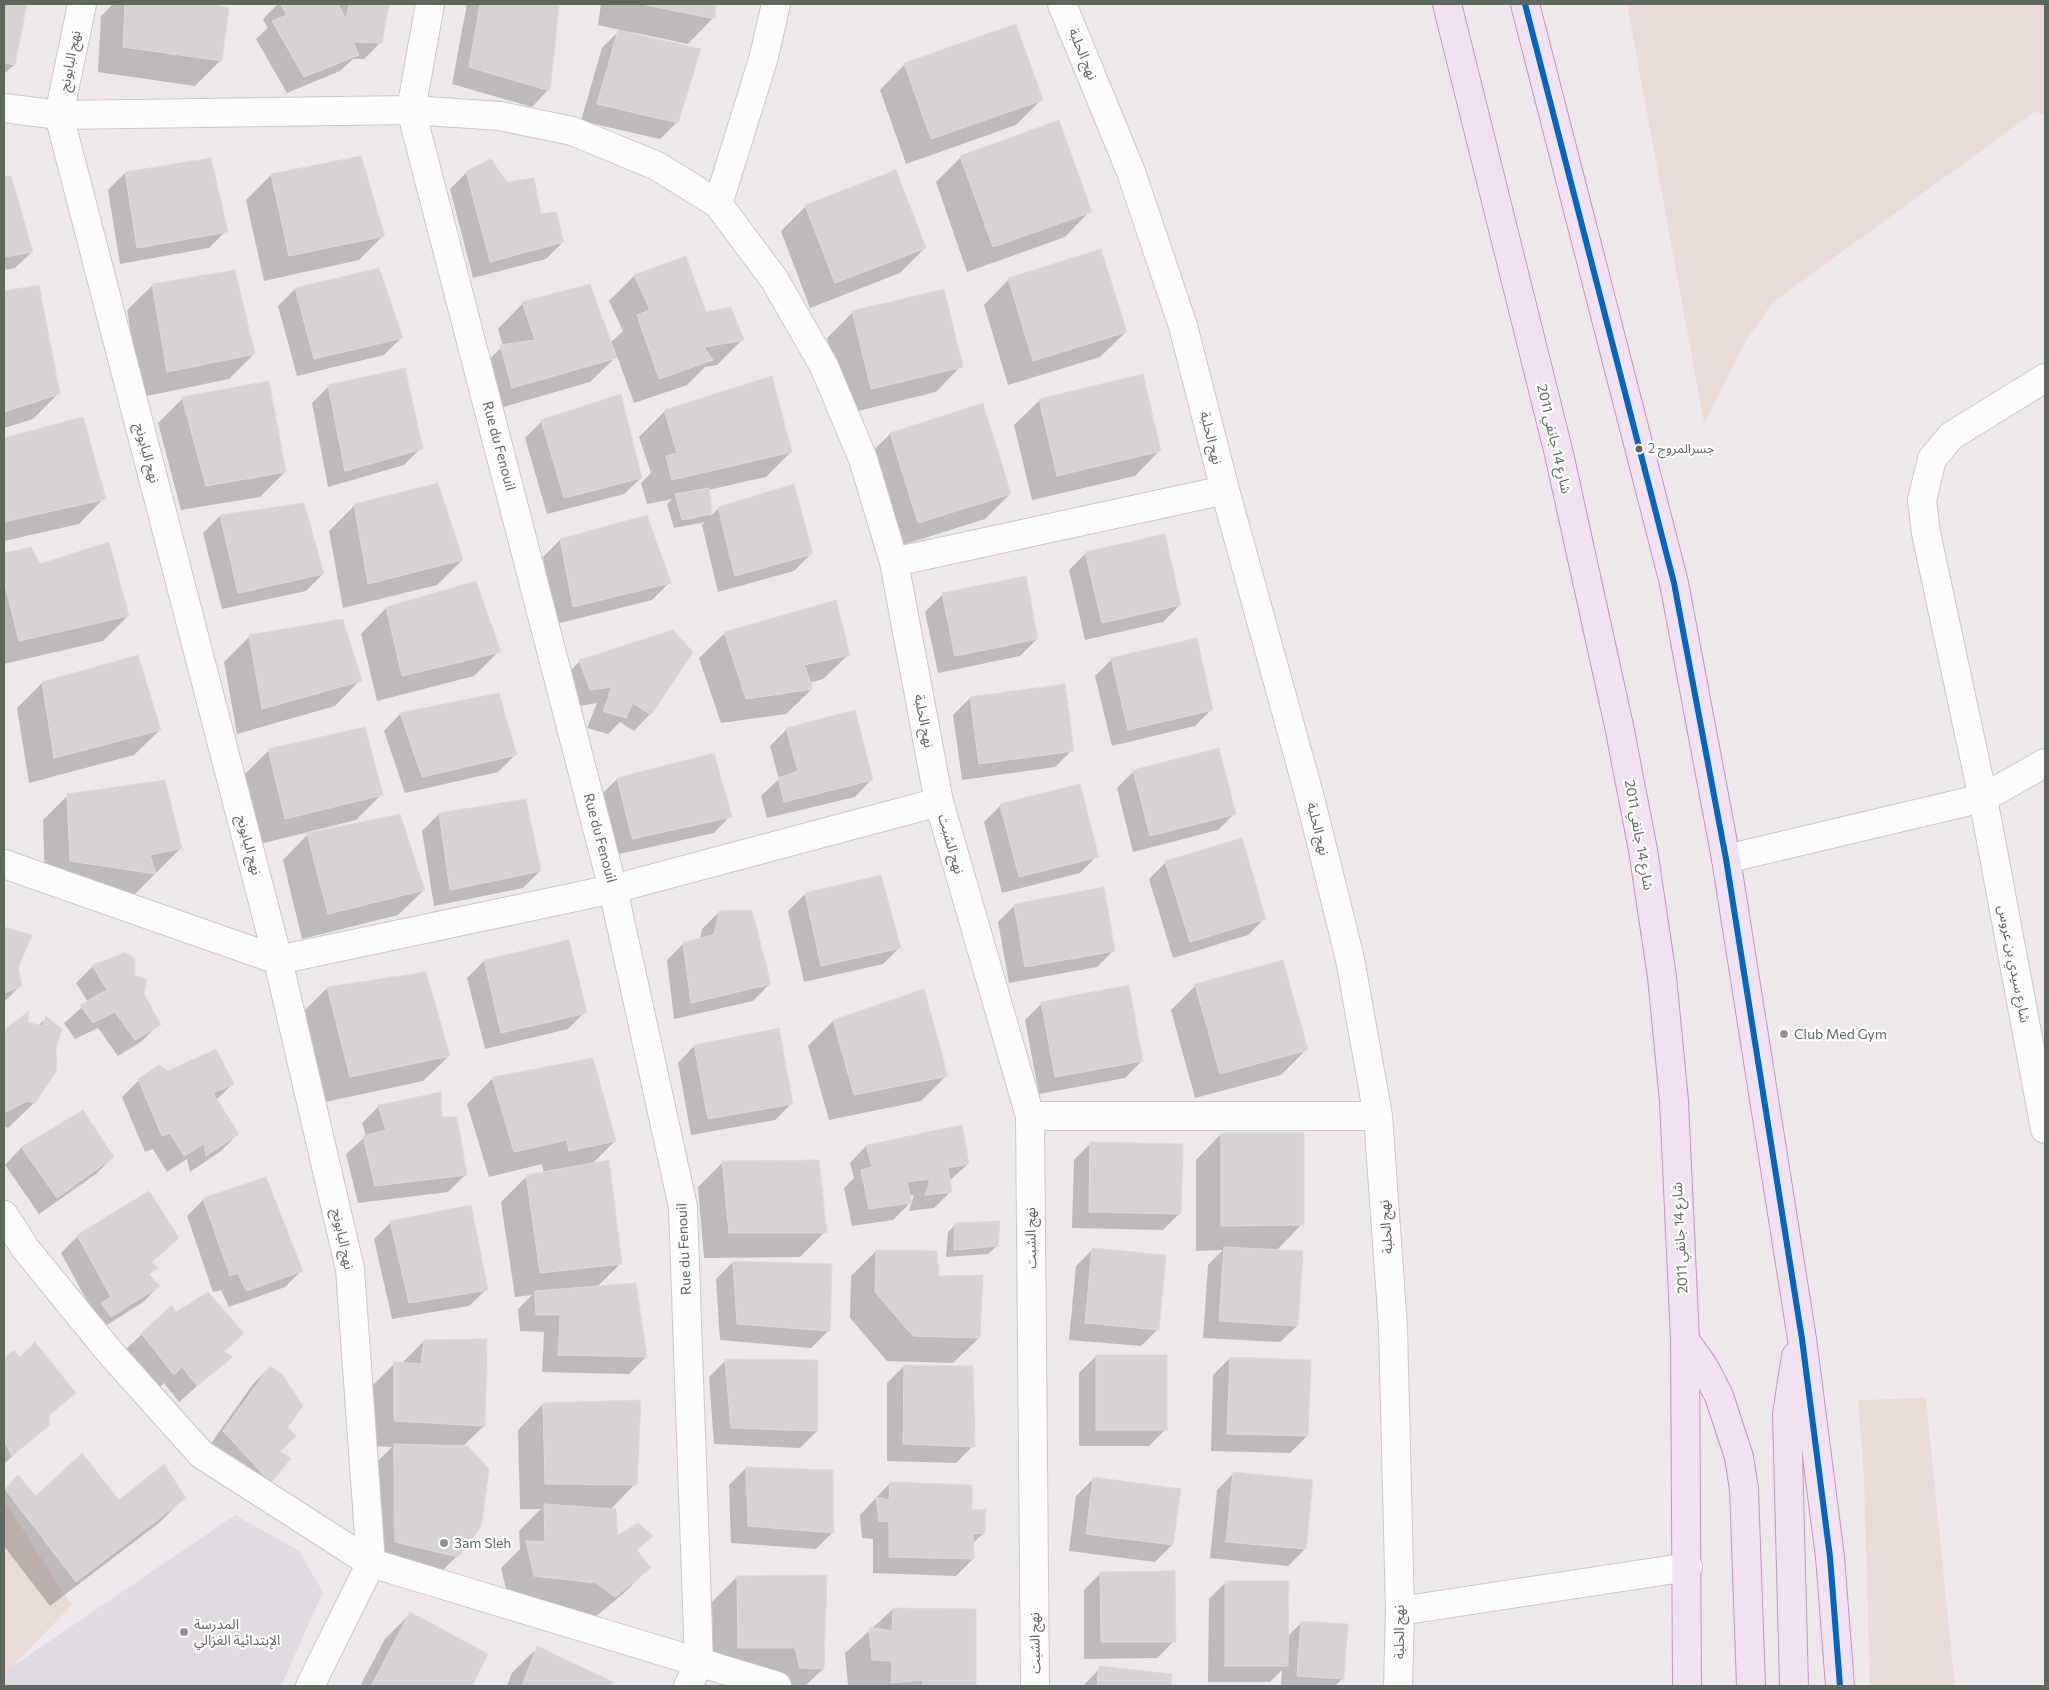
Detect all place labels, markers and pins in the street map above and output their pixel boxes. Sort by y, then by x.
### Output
place label: جسرالمروج 2 [1648,441,1714,457]
marker: جسرالمروج 2 [1634,444,1644,454]
place label: Club Med Gym [1794,1026,1887,1042]
marker: Club Med Gym [1778,1028,1790,1040]
place label: 3am Sleh [454,1535,511,1551]
marker: 3am Sleh [438,1537,450,1549]
place label: المدرسة الإبتدائية الغزالي [194,1616,280,1648]
marker: المدرسة الإبتدائية الغزالي [178,1626,190,1638]

